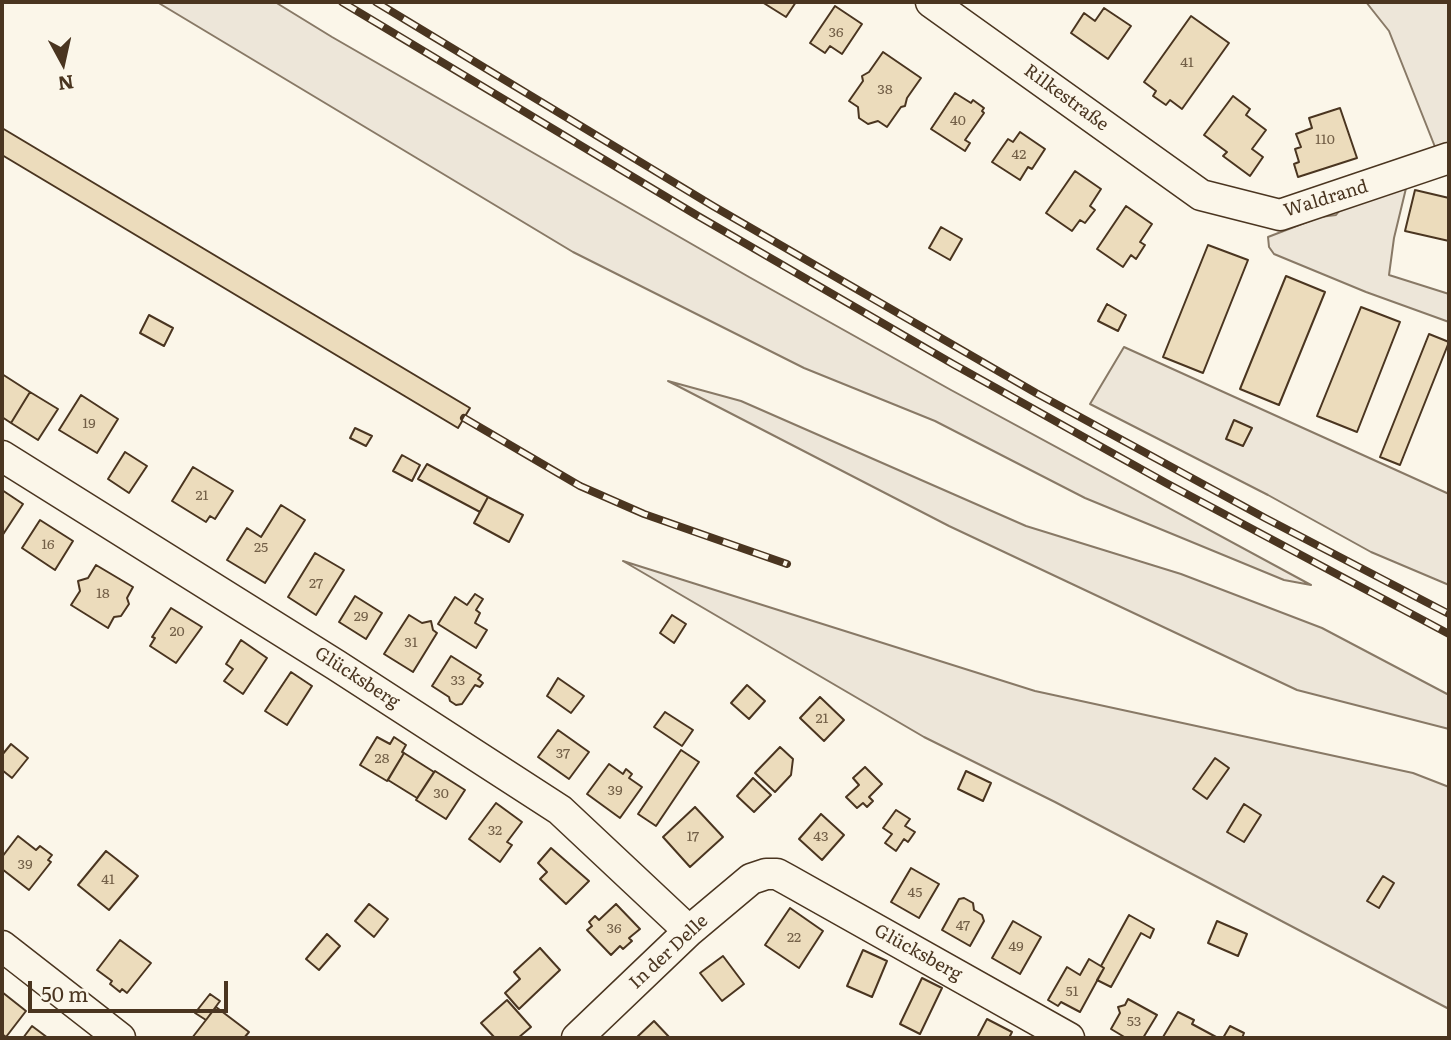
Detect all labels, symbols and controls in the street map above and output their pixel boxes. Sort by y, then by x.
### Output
house number: 36 [828,25,844,41]
north arrow [28,28,98,98]
house number: 41 [1180,55,1194,71]
street label: Rilkestraße [1019,60,1113,136]
text: N [56,69,76,99]
house number: 38 [877,82,893,98]
house number: 40 [950,113,966,129]
house number: 110 [1315,132,1335,148]
house number: 42 [1012,147,1026,163]
street label: Waldrand [1281,176,1371,222]
house number: 19 [82,416,96,432]
house number: 21 [196,488,208,504]
house number: 16 [41,537,55,553]
house number: 25 [254,540,268,556]
house number: 27 [309,576,323,592]
house number: 18 [96,586,110,602]
house number: 29 [354,609,368,625]
house number: 20 [169,624,185,640]
house number: 31 [404,635,418,651]
street label: Glücksberg [310,643,404,713]
house number: 33 [451,673,465,689]
house number: 21 [816,711,828,727]
house number: 37 [556,746,570,762]
house number: 28 [375,751,389,767]
house number: 39 [608,783,622,799]
house number: 30 [433,786,449,802]
house number: 32 [488,823,502,839]
house number: 17 [687,829,699,845]
house number: 43 [813,829,829,845]
house number: 39 [18,857,32,873]
house number: 41 [101,872,115,888]
house number: 45 [908,885,922,901]
street label: In der Delle [625,910,713,994]
house number: 47 [956,918,970,934]
street label: Glücksberg [870,920,966,986]
house number: 36 [606,921,622,937]
house number: 22 [787,930,801,946]
house number: 49 [1008,939,1024,955]
scale bar [32,967,231,1011]
text: 50 m [41,977,88,1008]
house number: 51 [1066,984,1078,1000]
house number: 53 [1127,1014,1141,1030]

